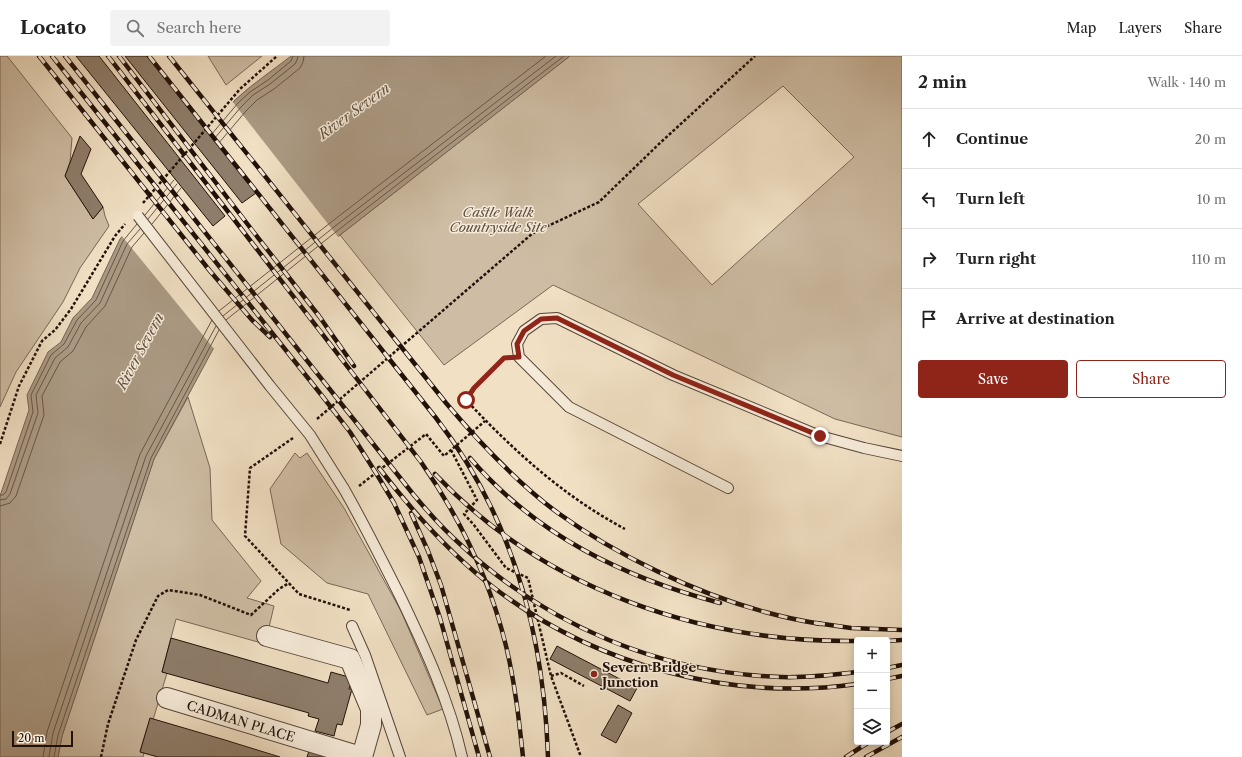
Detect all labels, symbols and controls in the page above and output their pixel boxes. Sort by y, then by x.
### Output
search box [110,10,390,46]
text: Locato [20,16,86,39]
icon: search [124,17,146,39]
text: Search here [156,18,241,37]
text: Map [1066,19,1096,37]
text: Layers [1118,19,1162,37]
text: Share [1184,19,1222,37]
text: 2 min [918,72,967,92]
text: Walk · 140 m [1148,74,1226,90]
water label: River Severn [314,79,393,144]
icon: ahead [918,128,940,150]
text: Continue [956,129,1028,148]
text: 20 m [1195,131,1226,147]
icon: left [918,188,940,210]
text: Turn left [956,189,1025,208]
text: 10 m [1197,191,1226,207]
park label: Castle Walk Countryside Site [449,204,547,235]
icon: right [918,248,940,270]
text: Turn right [956,249,1036,268]
text: 110 m [1191,251,1226,267]
icon: arrive [918,308,940,330]
text: Arrive at destination [956,309,1115,328]
water label: River Severn [112,310,168,393]
button: Save [918,360,1068,398]
button: Share [1076,360,1226,398]
route start [457,391,475,409]
route end [811,427,829,445]
map controls [854,637,890,745]
button: + [854,637,890,673]
place label: Severn Bridge Junction [600,659,697,690]
marker: Severn Bridge Junction [589,669,599,679]
button: − [854,673,890,709]
street label: CADMAN PLACE [185,697,297,745]
button: layers [854,709,890,745]
scale bar [12,729,73,748]
text: 20 m [18,731,44,745]

